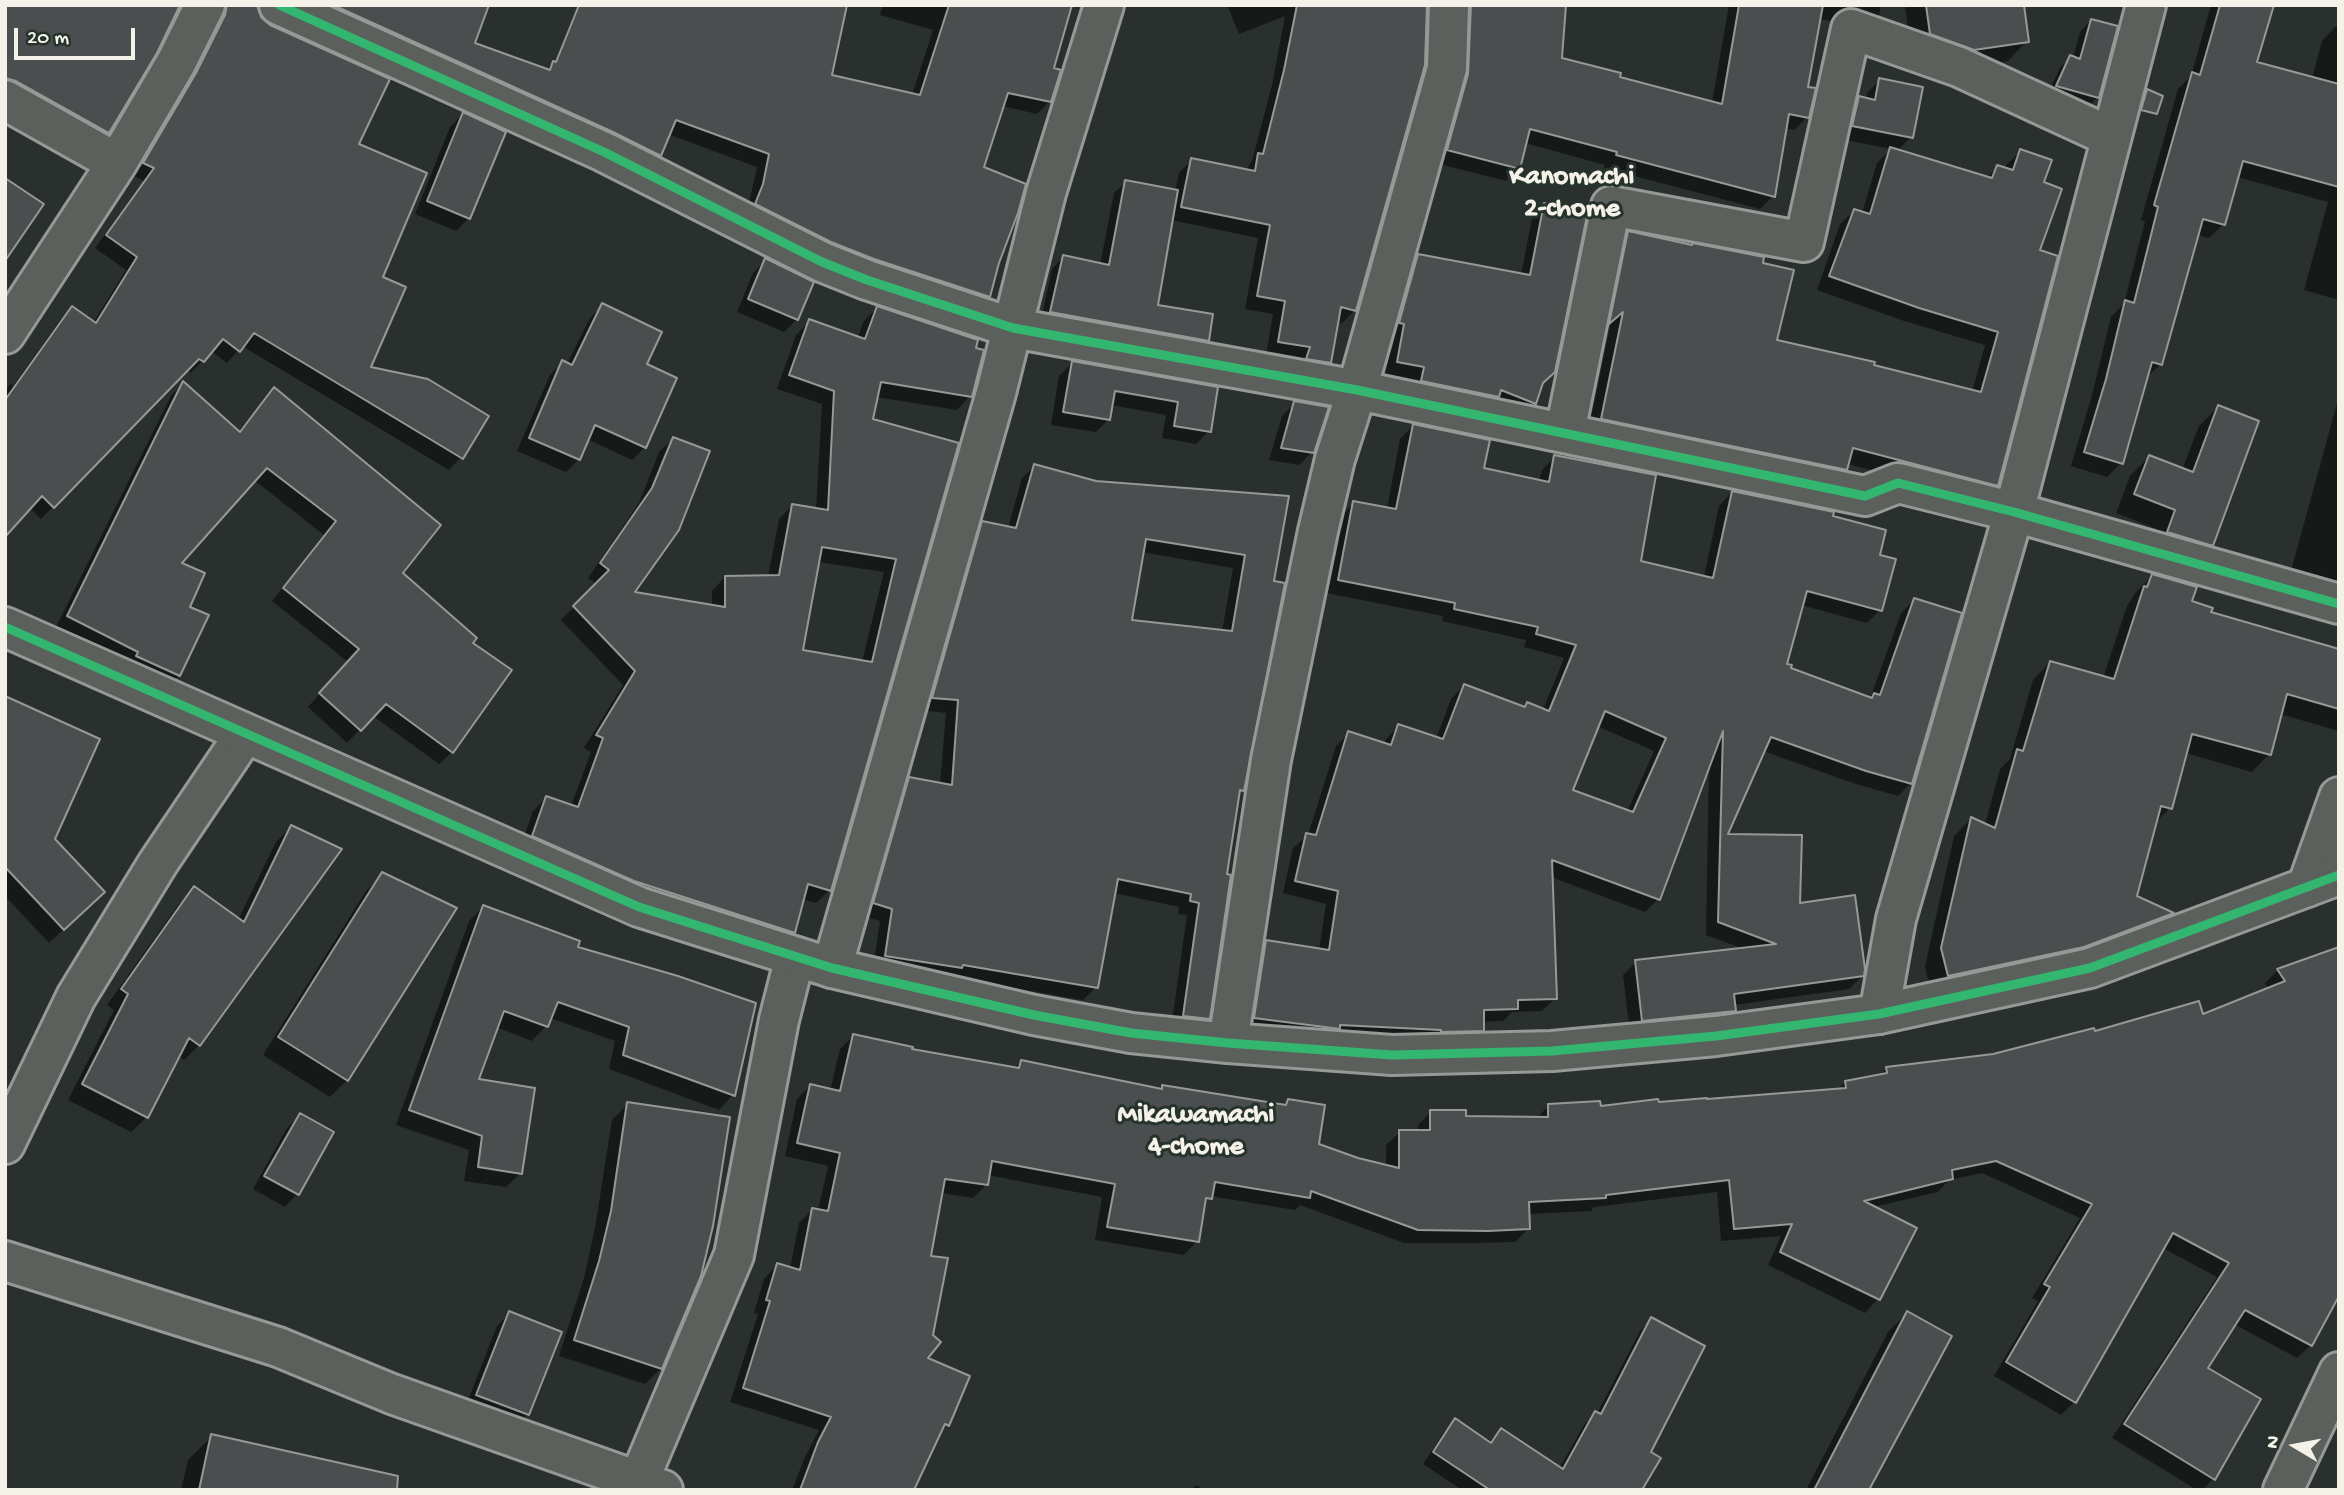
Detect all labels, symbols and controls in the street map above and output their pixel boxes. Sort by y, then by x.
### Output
scale bar [18,14,138,58]
text: 20 m [27,27,69,52]
district label: Kanomachi 2-chome [1510,162,1634,228]
district label: Mikawamachi 4-chome [1118,1100,1274,1166]
north arrow [2260,1411,2330,1481]
text: N [2261,1434,2286,1450]

